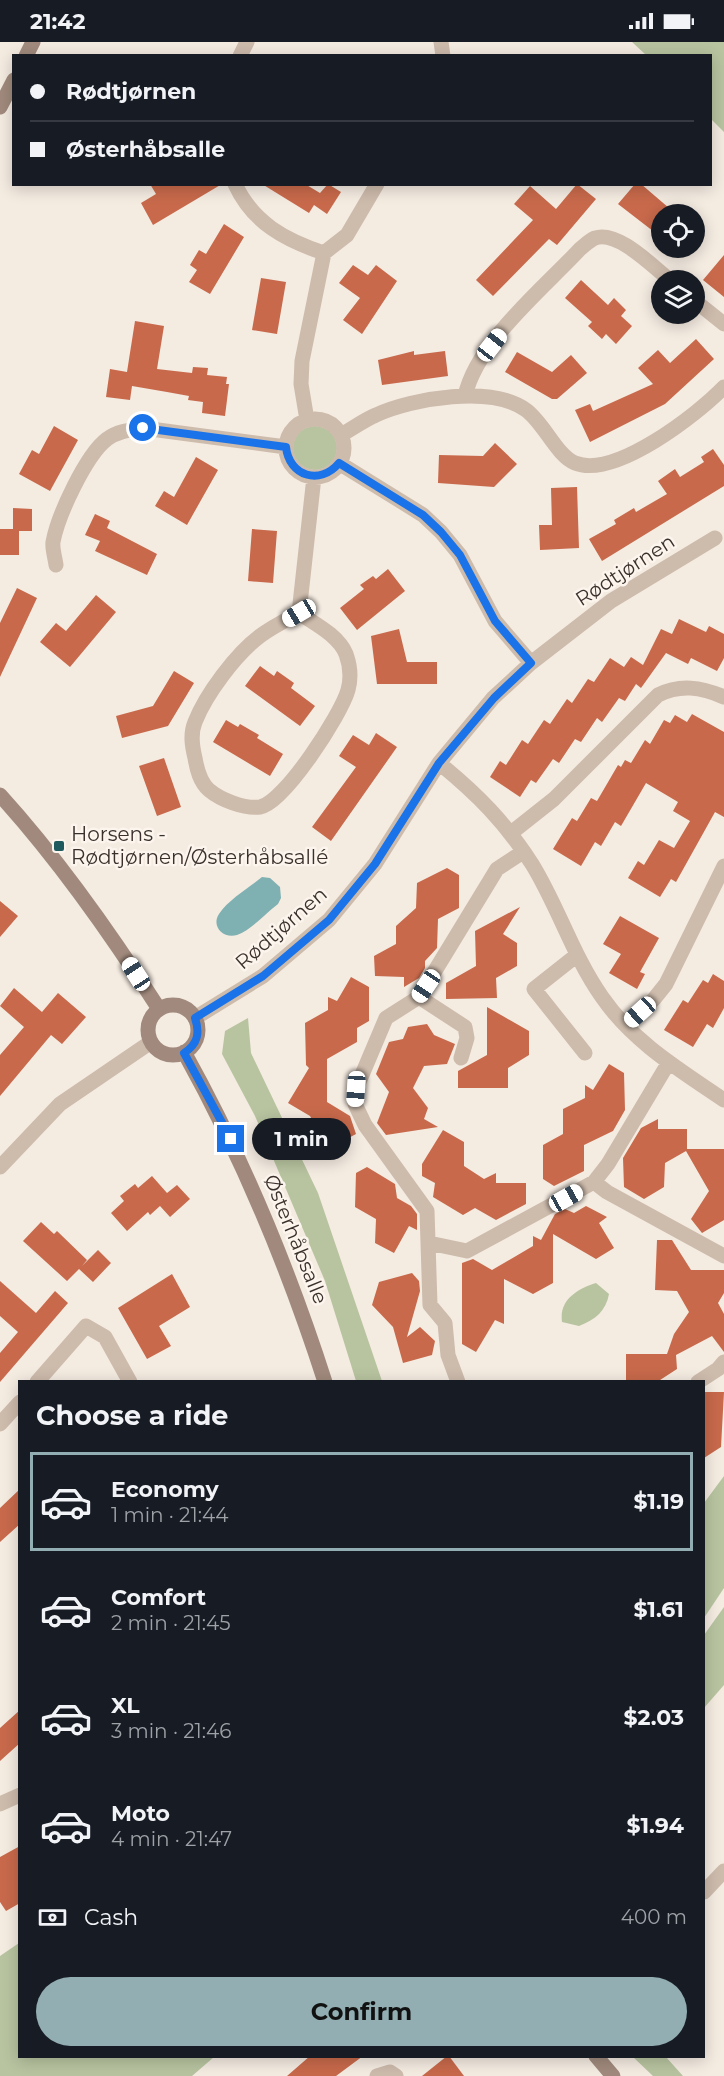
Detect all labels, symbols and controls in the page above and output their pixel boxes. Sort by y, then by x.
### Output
text: 21:42 [30,8,86,35]
text: Rødtjørnen [66,78,196,105]
text: Østerhåbsalle [66,136,225,163]
map controls [651,204,705,324]
button: locate [651,204,705,258]
button: layers [651,270,705,324]
car [474,325,510,365]
route start [129,414,156,441]
street label: Rødtjørnen [571,529,679,611]
car [279,596,319,630]
place label: Horsens - Rødtjørnen/Østerhåbsallé [71,822,328,869]
marker: Horsens - Rødtjørnen/Østerhåbsallé [52,839,66,853]
street label: Rødtjørnen [230,882,332,974]
car [119,954,153,994]
car [408,966,444,1006]
car [621,993,659,1031]
car [346,1070,366,1108]
callout: 1 min [252,1118,351,1160]
route end [217,1125,244,1152]
text: 1 min [274,1127,329,1151]
street label: Østerhåbsalle [259,1171,333,1307]
car [546,1181,586,1215]
text: Choose a ride [36,1399,228,1432]
icon: car [39,1475,93,1529]
text: Economy [111,1476,219,1503]
text: $1.19 [634,1488,684,1515]
text: 1 min · 21:44 [111,1503,228,1527]
icon: car [39,1583,93,1637]
text: Comfort [111,1584,206,1611]
text: $1.61 [633,1596,684,1623]
text: 2 min · 21:45 [111,1611,231,1635]
icon: car [39,1691,93,1745]
text: XL [111,1692,140,1719]
text: $2.03 [624,1704,684,1731]
text: 3 min · 21:46 [111,1719,231,1743]
icon: car [39,1799,93,1853]
text: Moto [111,1800,170,1827]
text: $1.94 [627,1812,684,1839]
text: 4 min · 21:47 [111,1827,232,1851]
icon: cash [36,1901,69,1934]
text: Cash [84,1904,138,1931]
text: 400 m [621,1905,687,1929]
button: Confirm [36,1977,687,2046]

